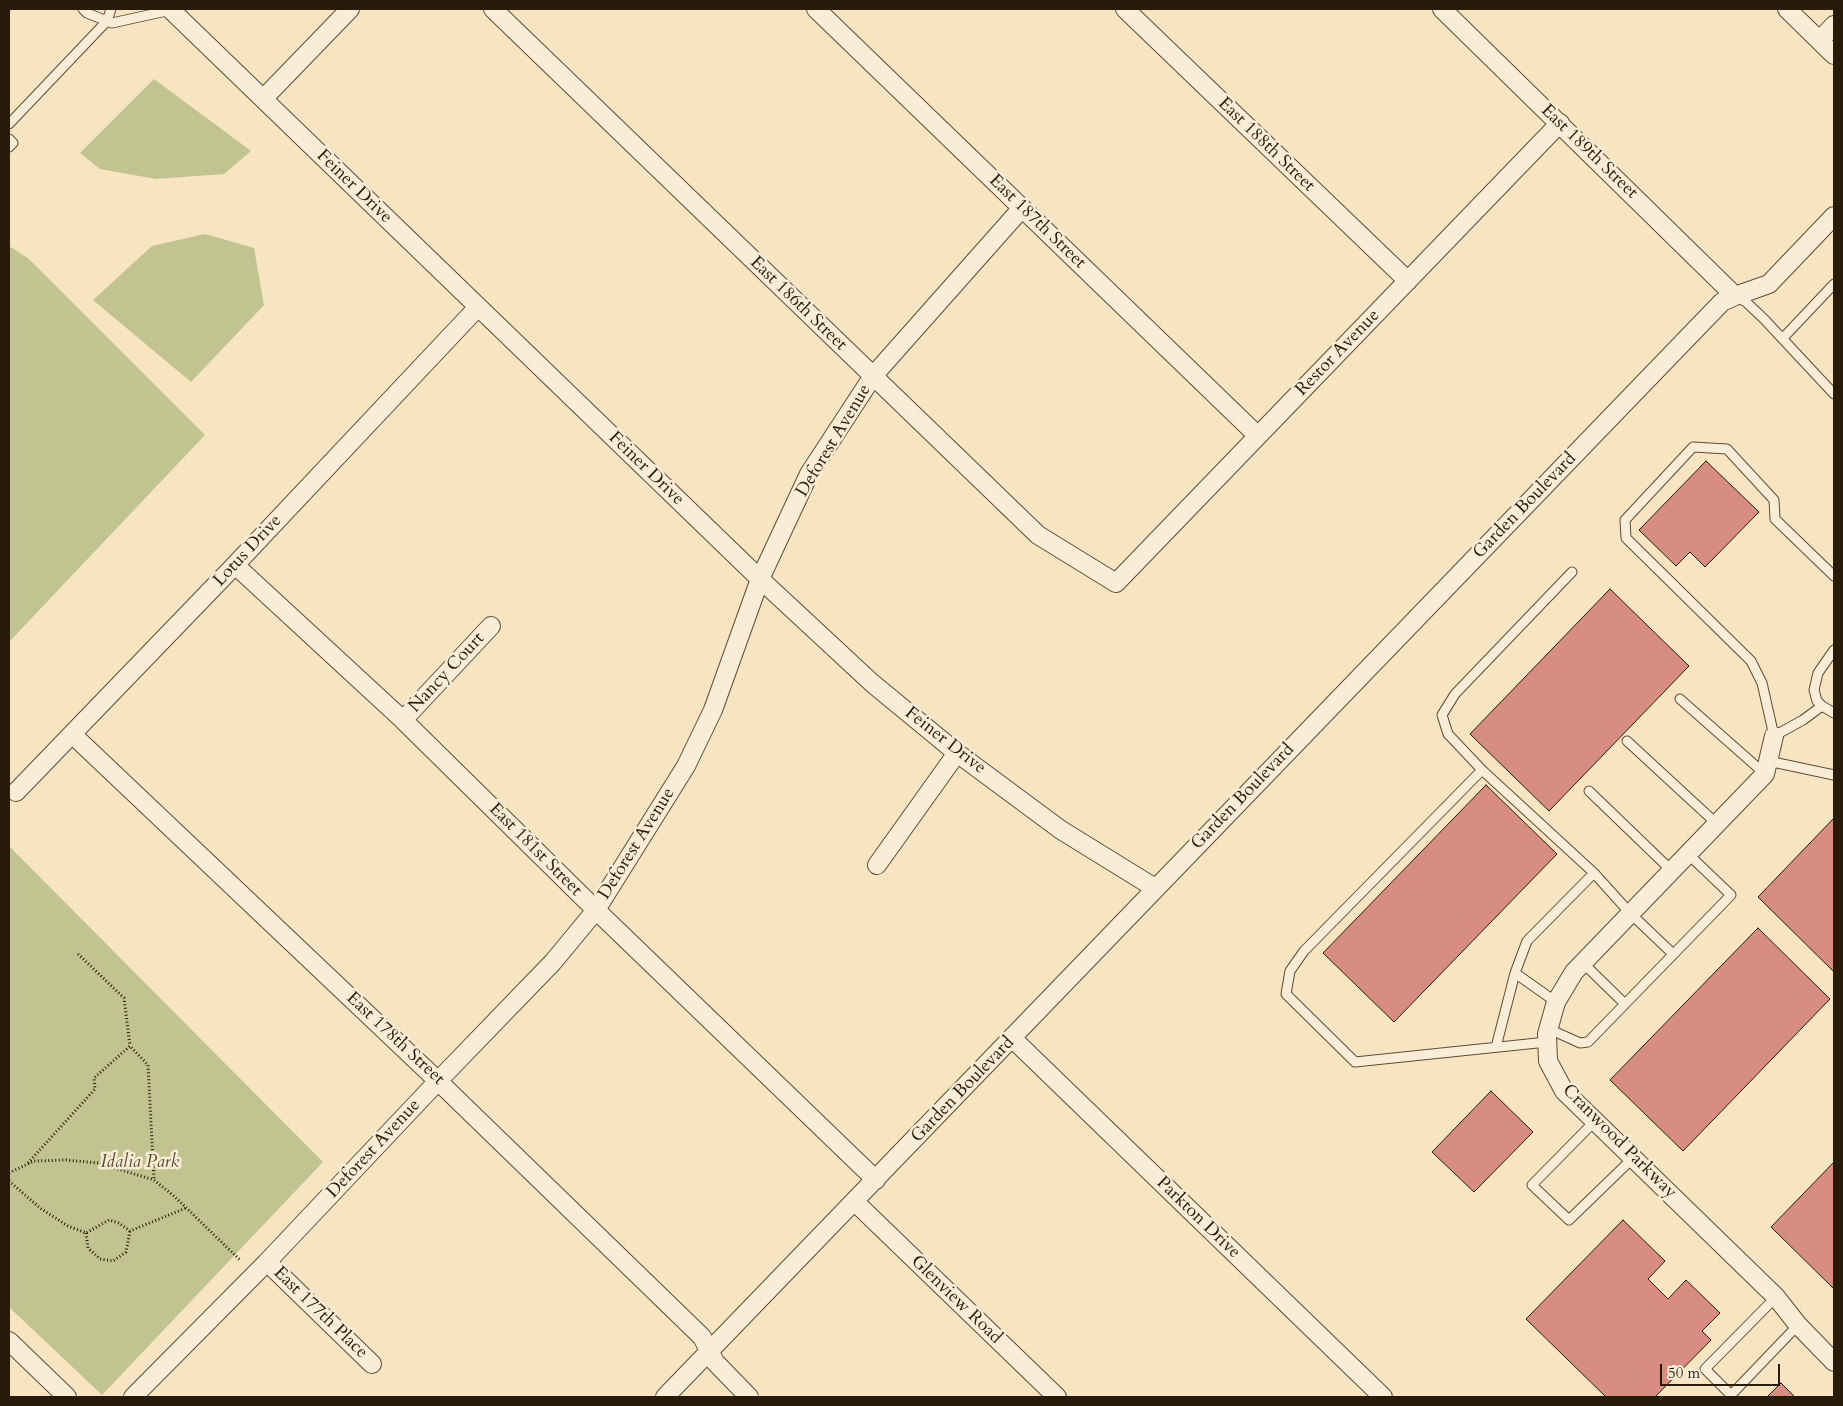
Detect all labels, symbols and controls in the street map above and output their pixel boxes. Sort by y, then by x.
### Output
street label: East 188th Street [1213,93,1319,197]
street label: East 189th Street [1536,100,1642,204]
street label: Feiner Drive [312,146,396,228]
street label: East 187th Street [984,170,1090,274]
street label: East 186th Street [745,252,851,356]
street label: Restor Avenue [1291,305,1385,401]
street label: Deforest Avenue [792,381,876,501]
street label: Feiner Drive [604,428,688,510]
street label: Garden Boulevard [1469,448,1581,564]
street label: Lotus Drive [209,511,287,591]
street label: Nancy Court [404,629,490,717]
street label: Feiner Drive [900,703,990,779]
street label: Garden Boulevard [1187,739,1299,855]
street label: Deforest Avenue [594,784,680,904]
street label: East 181st Street [484,799,586,901]
street label: East 178th Street [341,988,449,1090]
street label: Garden Boulevard [907,1032,1019,1148]
street label: Cranwood Parkway [1557,1080,1681,1204]
street label: Deforest Avenue [323,1095,425,1203]
park label: Idalia Park [100,1152,180,1174]
street label: Parkton Drive [1151,1172,1245,1264]
street label: Glenview Road [906,1251,1006,1349]
street label: East 177th Place [268,1263,372,1363]
scale bar [1663,1354,1783,1386]
text: 50 m [1668,1363,1700,1383]

